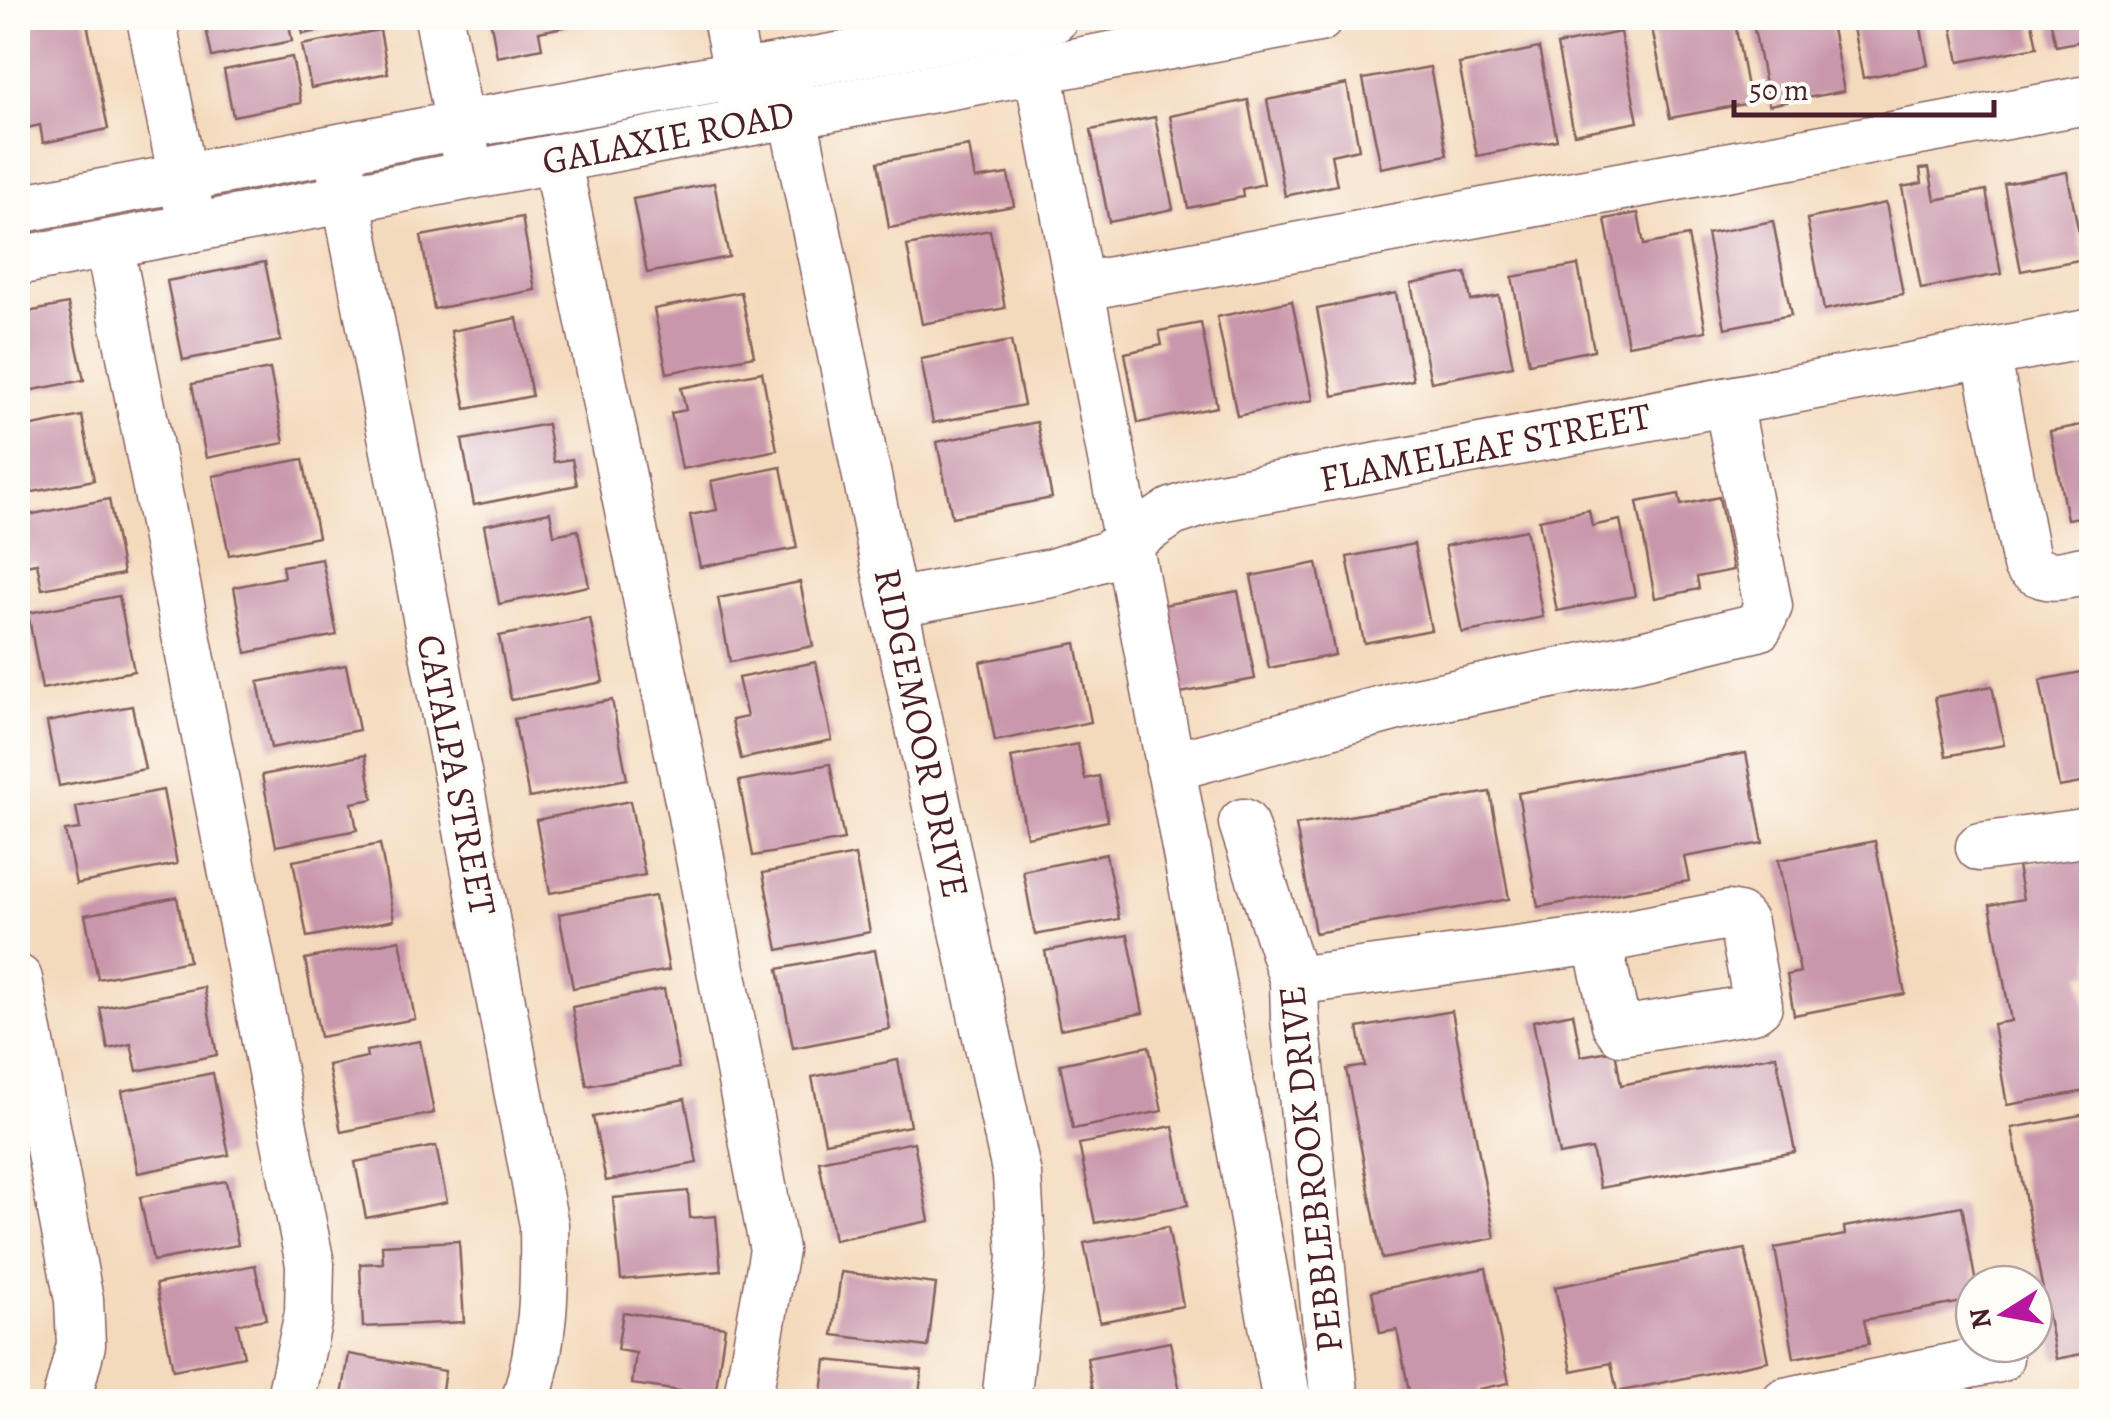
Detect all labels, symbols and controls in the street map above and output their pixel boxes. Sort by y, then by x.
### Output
scale bar [1734,55,1994,117]
text: 50 m [1749,70,1809,110]
street label: GALAXIE ROAD [538,87,798,187]
street label: FLAMELEAF STREET [1315,389,1655,505]
street label: RIDGEMOOR DRIVE [862,563,982,903]
street label: CATALPA STREET [404,630,510,920]
street label: PEBBLEBROOK DRIVE [1265,983,1355,1355]
north arrow [1954,1264,2054,1364]
text: N [1960,1305,2001,1332]

